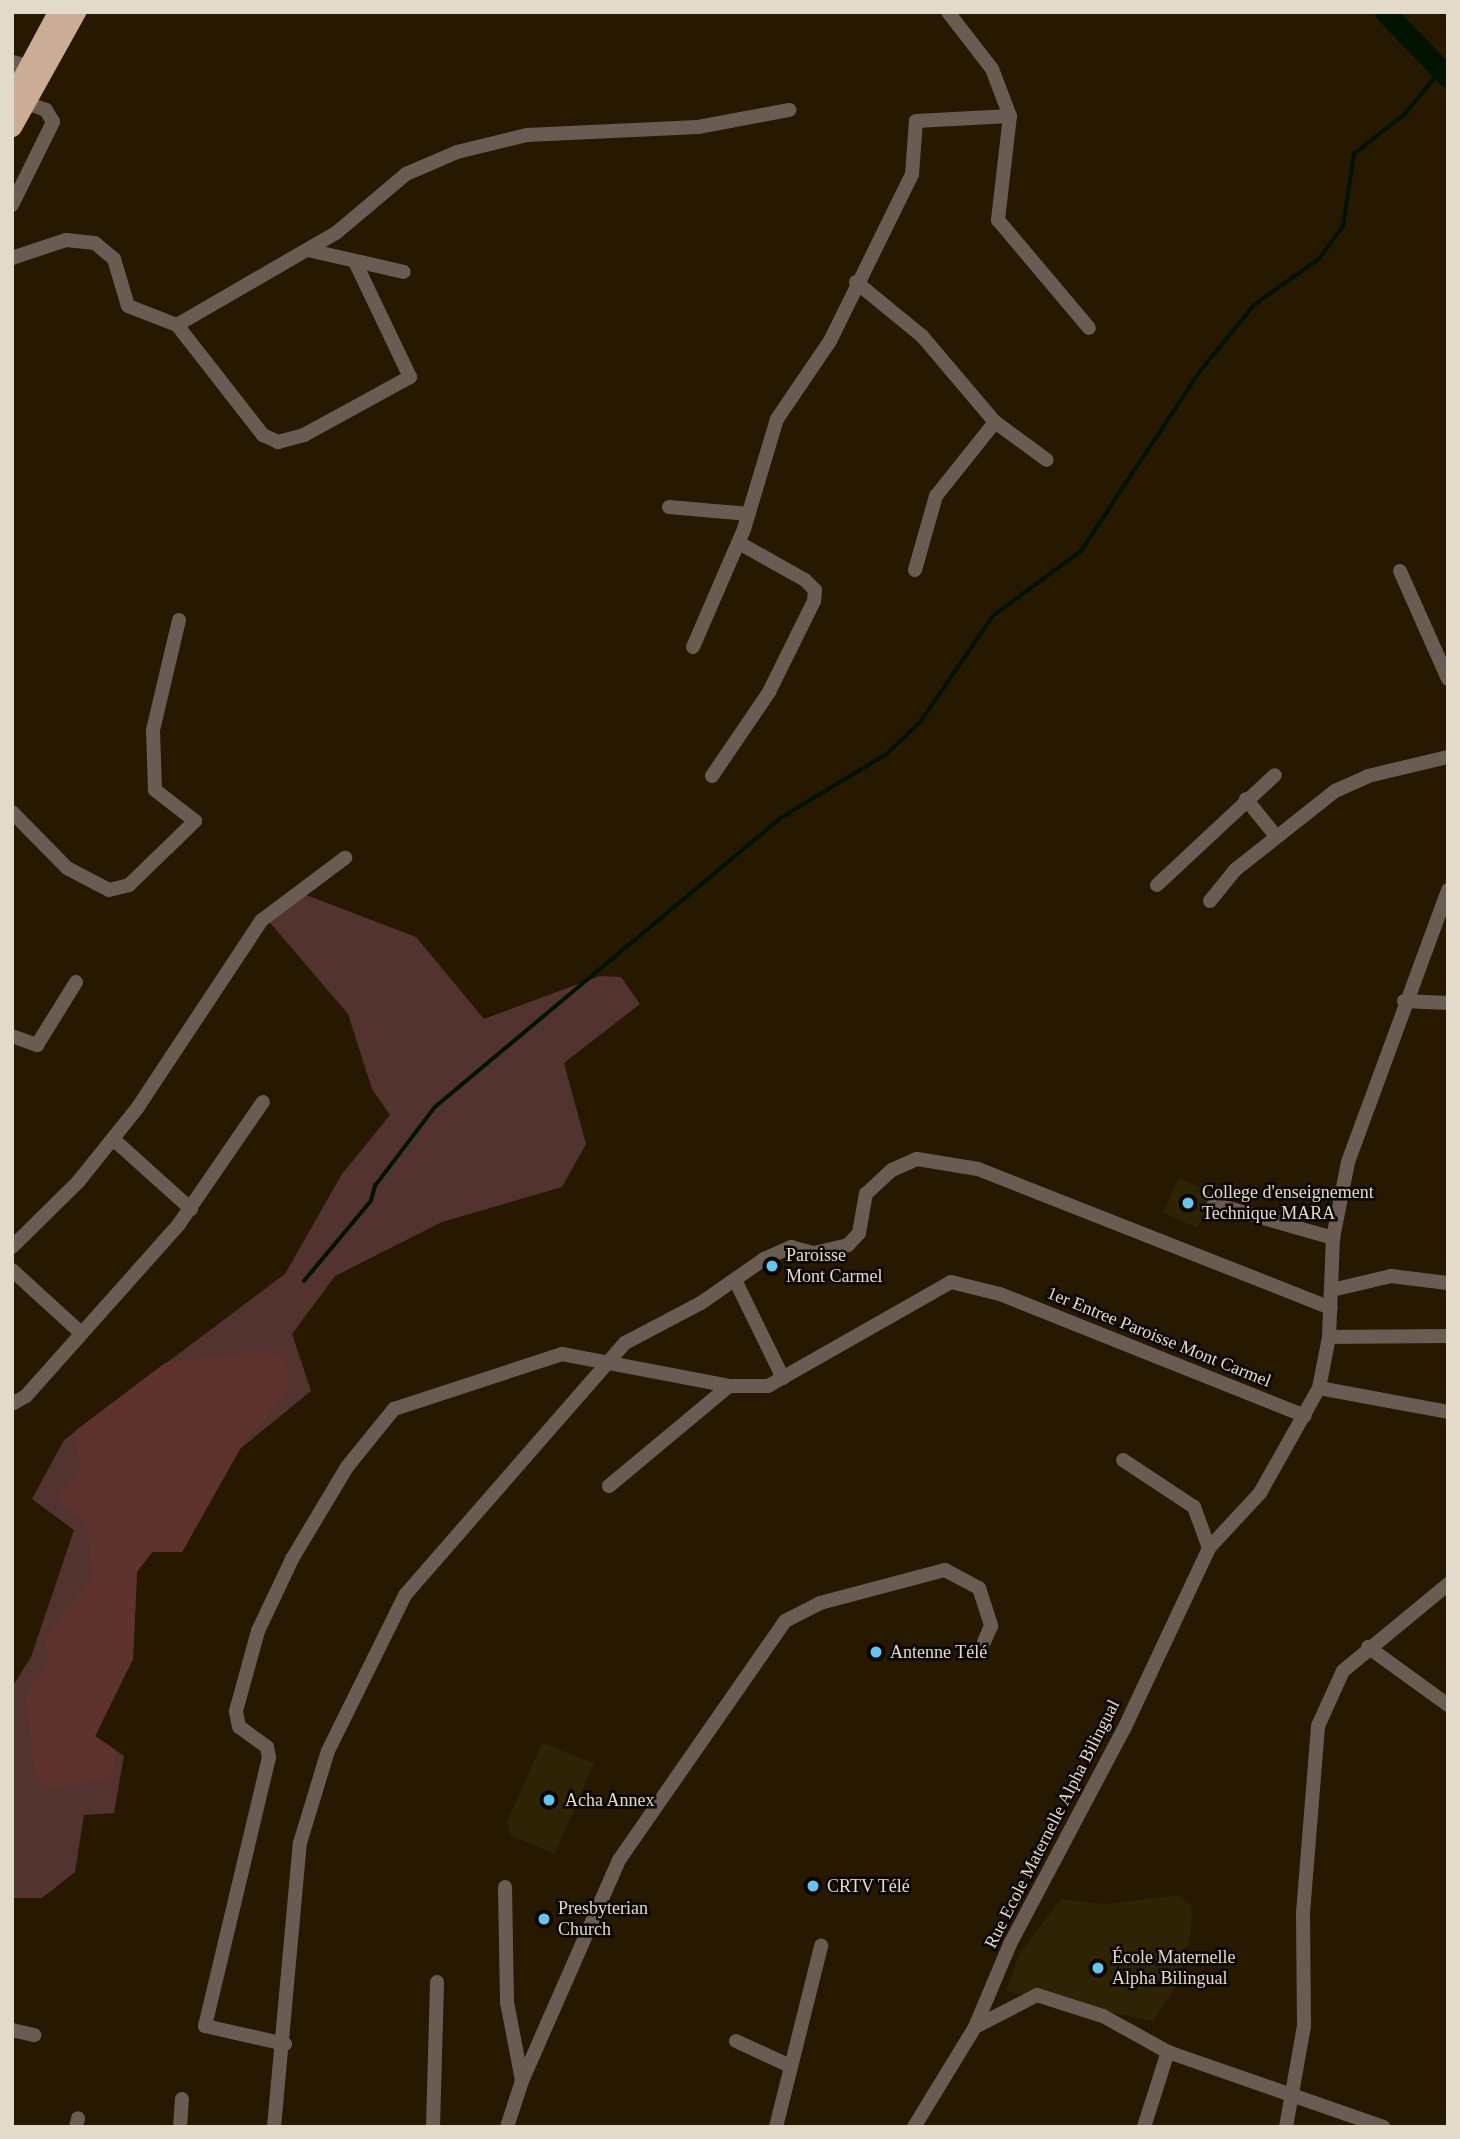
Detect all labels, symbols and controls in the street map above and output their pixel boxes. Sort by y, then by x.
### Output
place label: College d'enseignement Technique MARA [1202,1182,1374,1224]
marker: College d'enseignement Technique MARA [1180,1195,1196,1211]
place label: Paroisse Mont Carmel [786,1245,882,1288]
marker: Paroisse Mont Carmel [764,1258,780,1274]
street label: 1er Entree Paroisse Mont Carmel [1044,1282,1274,1392]
place label: Antenne Télé [890,1641,987,1663]
marker: Antenne Télé [868,1644,884,1660]
street label: Rue Ecole Maternelle Alpha Bilingual [980,1696,1124,1952]
place label: Acha Annex [565,1789,655,1811]
marker: Acha Annex [539,1790,559,1810]
place label: CRTV Télé [827,1875,910,1897]
marker: CRTV Télé [805,1878,821,1894]
place label: Presbyterian Church [558,1898,648,1940]
marker: Presbyterian Church [536,1911,552,1927]
place label: École Maternelle Alpha Bilingual [1112,1947,1235,1990]
marker: École Maternelle Alpha Bilingual [1090,1960,1106,1976]

